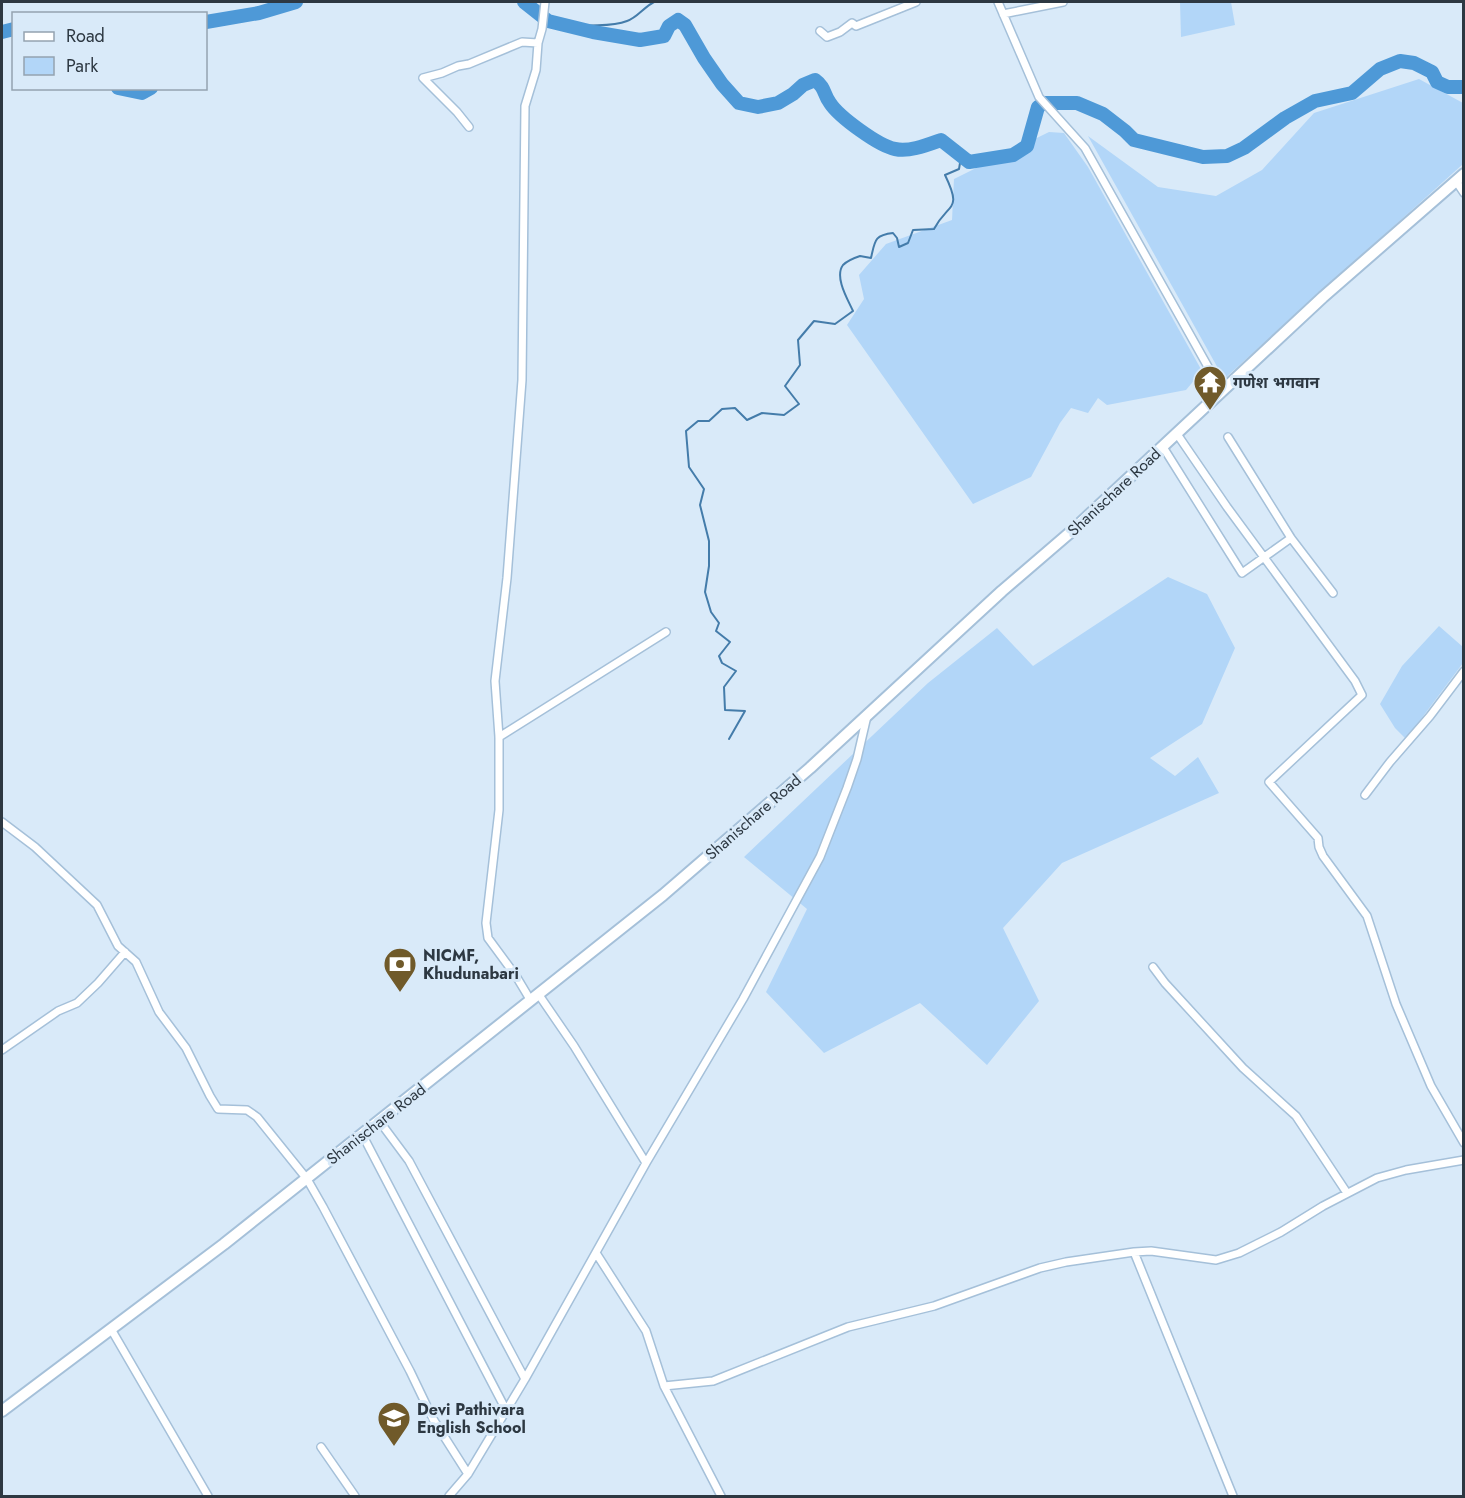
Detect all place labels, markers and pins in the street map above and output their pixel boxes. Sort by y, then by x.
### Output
temple icon: गणेश भगवान [1192,364,1228,411]
place label: गणेश भगवान [1233,371,1320,394]
place label: NICMF, Khudunabari [423,944,519,985]
bank icon: NICMF, Khudunabari [382,946,418,993]
place label: Devi Pathivara English School [417,1398,526,1439]
school or university icon: Devi Pathivara English School [376,1400,412,1447]

